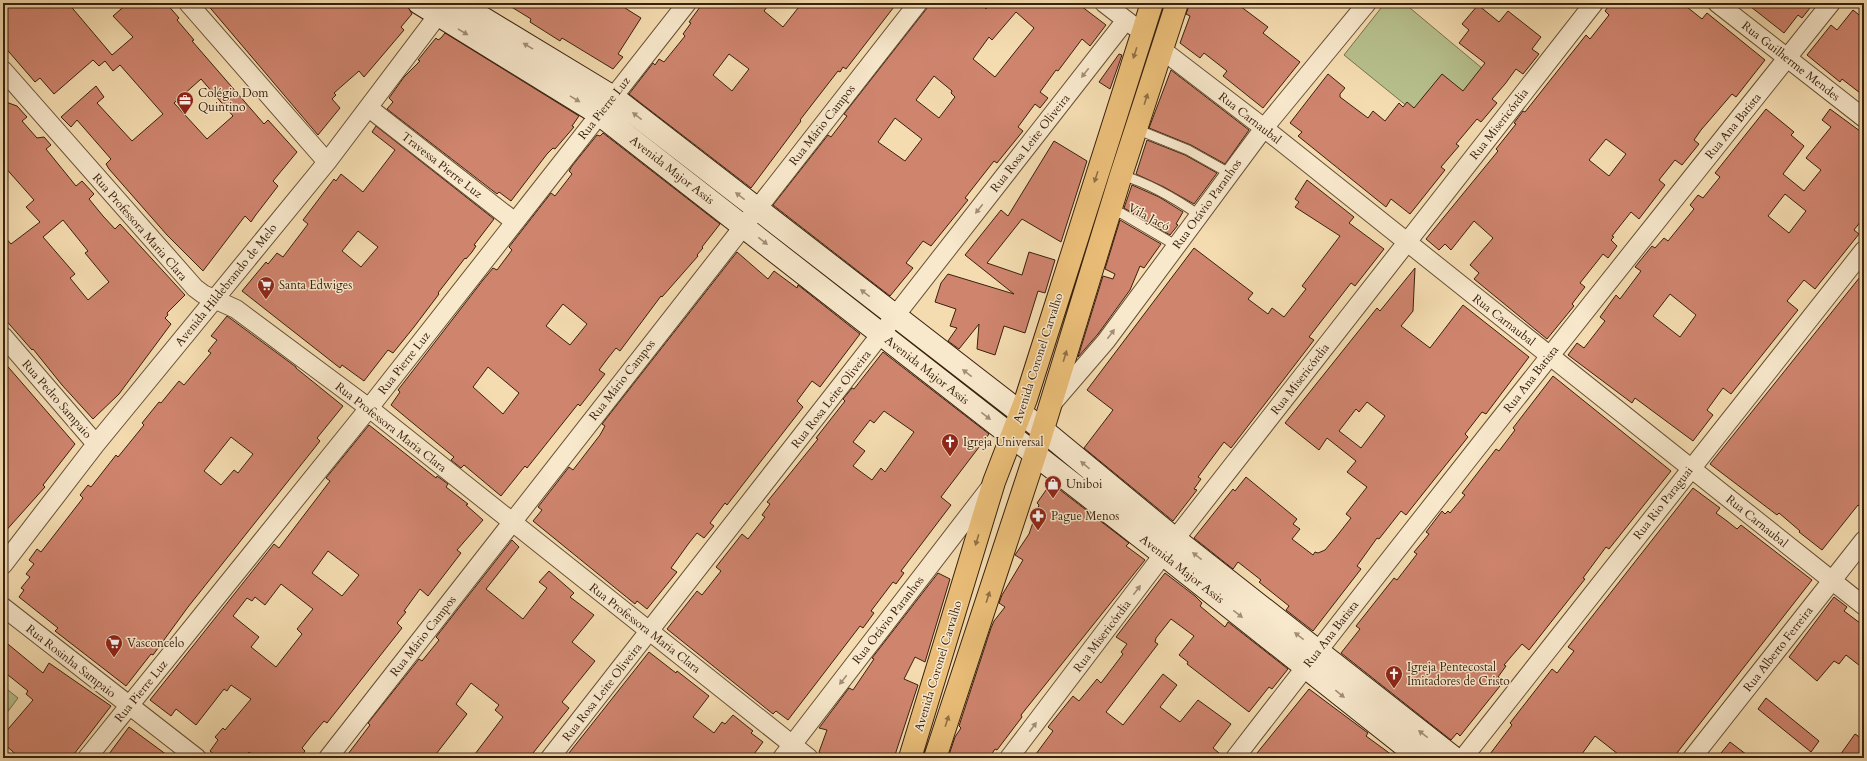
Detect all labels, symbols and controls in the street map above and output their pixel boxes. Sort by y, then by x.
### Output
street label: Rua Guilherme Mendes [1739,18,1843,104]
one-way arrow [457,28,469,35]
one-way arrow [522,42,534,49]
one-way arrow [1132,48,1138,60]
one-way arrow [1081,67,1089,78]
street label: Rua Pierre Luz [574,73,634,143]
street label: Rua Mário Campos [785,81,859,169]
street label: Rua Misericórdia [1466,84,1532,163]
place label: Colégio Dom Quintino [198,85,269,115]
street label: Rua Carnaubal [1215,89,1285,147]
street label: Rua Ana Batista [1701,89,1765,162]
office icon: Colégio Dom Quintino [175,90,195,115]
street label: Rua Rosa Leite Oliveira [987,90,1074,195]
one-way arrow [1143,92,1149,104]
one-way arrow [570,95,580,103]
one-way arrow [632,112,643,120]
street label: Travessa Pierre Luz [398,128,486,202]
street label: Avenida Major Assis [627,132,717,208]
street label: Rua Otávio Paranhos [1169,156,1245,252]
street label: Rua Professora Maria Clara [89,170,192,285]
one-way arrow [1093,172,1099,184]
one-way arrow [735,192,745,200]
street label: Vila Jacó [1125,199,1173,235]
one-way arrow [975,203,984,214]
street label: Avenida Hildebrando de Melo [171,220,281,350]
one-way arrow [757,237,768,246]
supermarket icon: Santa Edwiges [256,275,276,300]
place label: Santa Edwiges [279,277,352,293]
one-way arrow [859,288,870,297]
street label: Avenida Coronel Carvalho [1009,290,1067,425]
street label: Rua Carnaubal [1469,291,1539,349]
street label: Rua Pierre Luz [374,328,434,398]
one-way arrow [1107,329,1115,340]
street label: Avenida Major Assis [882,332,972,408]
street label: Rua Mário Campos [585,336,659,424]
street label: Rua Misericórdia [1267,339,1333,418]
street label: Rua Ana Batista [1500,342,1563,416]
street label: Rua Rosa Leite Oliveira [788,346,875,451]
one-way arrow [1062,350,1068,362]
street label: Rua Pedro Sampaio [18,356,96,442]
one-way arrow [962,368,973,377]
street label: Rua Professora Maria Clara [332,378,451,476]
one-way arrow [981,412,992,421]
church icon: Igreja Universal [940,432,960,457]
place label: Igreja Universal [963,434,1044,450]
one-way arrow [1080,461,1091,469]
street label: Rua Rio Paraguai [1629,463,1697,543]
shop icon: Uniboi [1043,474,1063,499]
place label: Uniboi [1066,476,1103,492]
street label: Rua Carnaubal [1723,491,1791,551]
pharmacy icon: Pague Menos [1028,506,1048,531]
place label: Pague Menos [1051,508,1119,524]
street label: Avenida Major Assis [1137,531,1227,607]
one-way arrow [974,534,980,546]
one-way arrow [1191,552,1202,560]
street label: Rua Otávio Paranhos [849,573,927,667]
street label: Rua Professora Maria Clara [586,579,705,677]
one-way arrow [1133,585,1141,595]
one-way arrow [985,591,991,603]
street label: Rua Mário Campos [386,592,460,680]
street label: Rua Misericórdia [1070,596,1135,675]
street label: Rua Ana Batista [1300,597,1363,671]
street label: Avenida Coronel Carvalho [910,598,966,733]
street label: Rua Alberto Ferreira [1740,602,1817,695]
one-way arrow [1233,609,1244,618]
street label: Rua Rosinha Sampaio [23,621,120,702]
one-way arrow [1294,632,1305,640]
supermarket icon: Vasconcelo [104,633,124,658]
place label: Vasconcelo [127,635,185,651]
street label: Rua Rosa Leite Oliveira [559,639,646,744]
street label: Rua Pierre Luz [111,656,171,726]
place label: Igreja Pentecostal Imitadores de Cristo [1407,659,1510,689]
church icon: Igreja Pentecostal Imitadores de Cristo [1384,664,1404,689]
one-way arrow [838,674,847,685]
one-way arrow [1335,690,1346,699]
one-way arrow [945,715,951,727]
one-way arrow [1029,722,1037,732]
one-way arrow [1418,730,1429,738]

